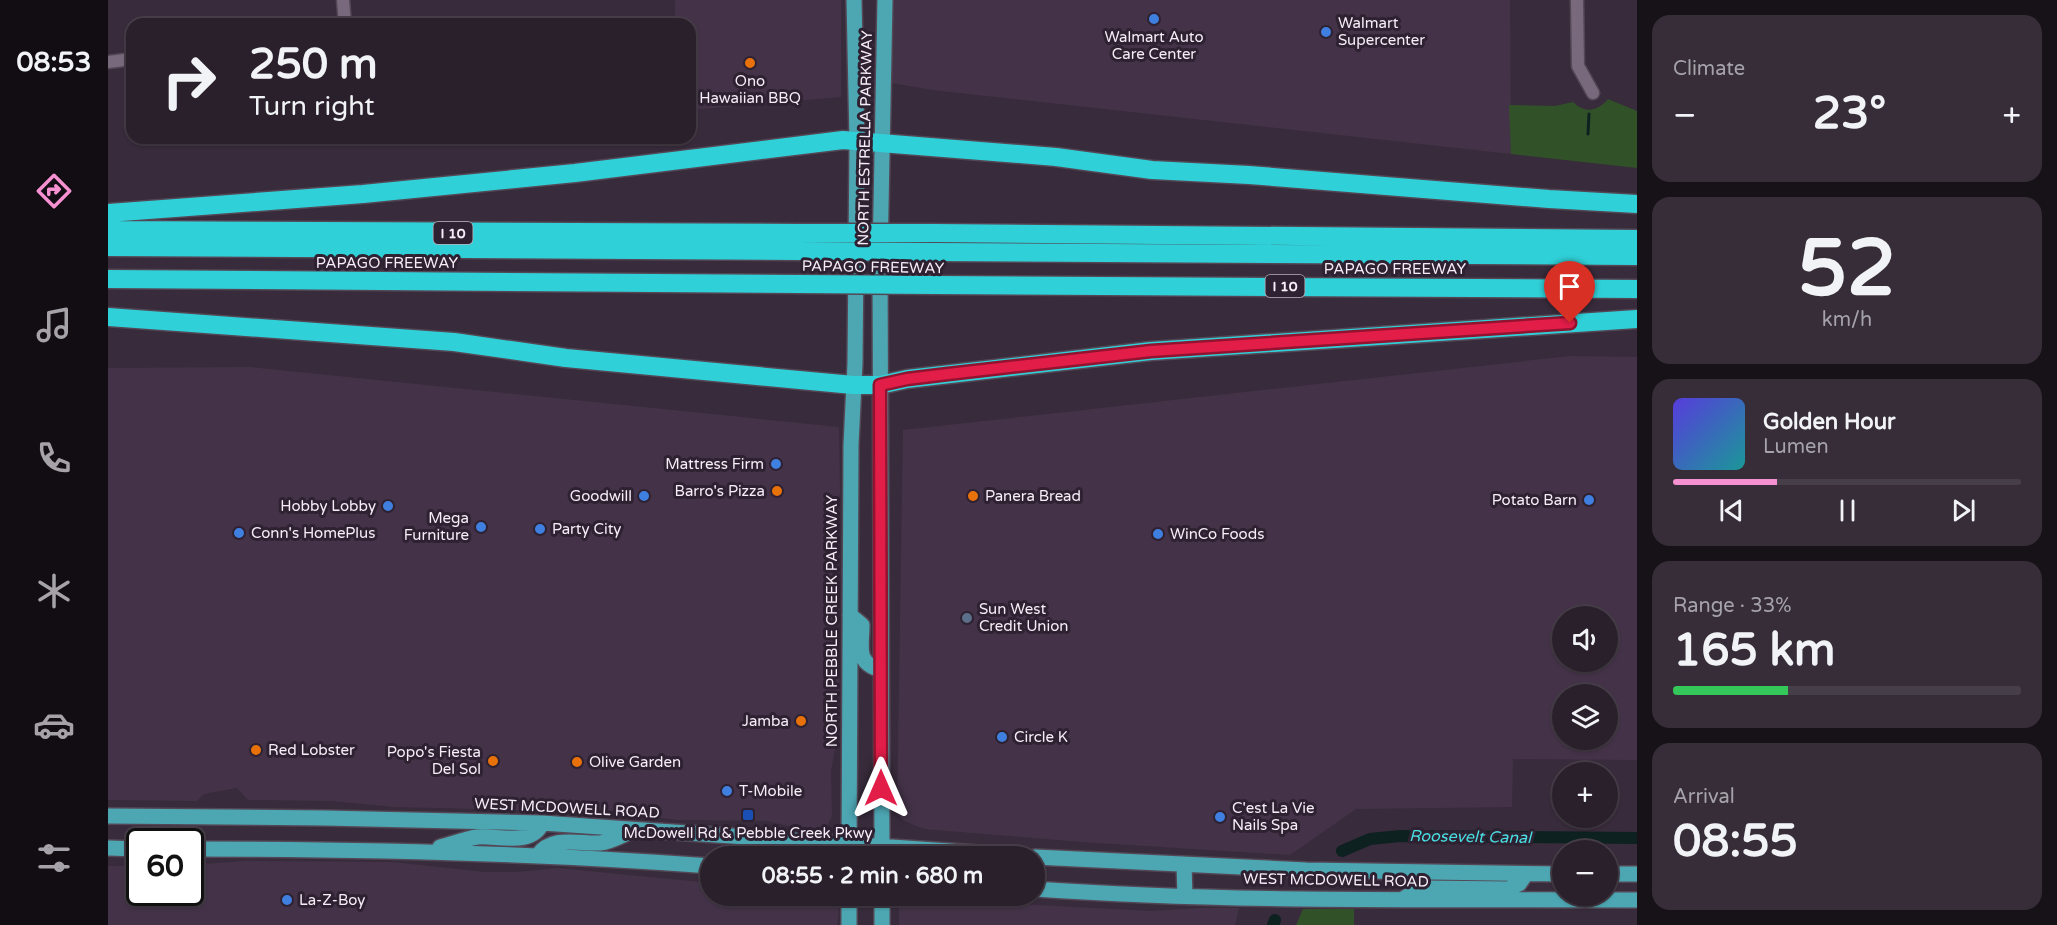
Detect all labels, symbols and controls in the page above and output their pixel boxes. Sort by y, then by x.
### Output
marker: Walmart Auto Care Center [1147,12,1161,26]
place label: Walmart Supercenter [1338,14,1425,49]
marker: Walmart Supercenter [1319,25,1333,39]
place label: Walmart Auto Care Center [1104,28,1204,63]
street label: NORTH ESTRELLA PARKWAY [854,30,876,246]
text: 250 m [249,39,378,90]
icon: right [150,42,228,120]
text: 08:53 [17,46,91,79]
marker: Ono Hawaiian BBQ [743,56,757,70]
text: Climate [1673,57,1745,81]
place label: Ono Hawaiian BBQ [699,72,801,107]
text: 23° [1813,87,1886,141]
text: Turn right [249,90,375,123]
text: − [1673,96,1697,135]
text: + [2002,96,2021,135]
icon: directions [33,170,75,212]
road number: I 10 [434,222,472,244]
text: 52 [1798,222,1896,316]
street label: PAPAGO FREEWAY [316,254,459,272]
street label: PAPAGO FREEWAY [802,257,945,277]
street label: PAPAGO FREEWAY [1324,260,1467,278]
pin [1544,261,1595,323]
icon: arrive [1553,270,1586,303]
road number: I 10 [1266,275,1304,297]
icon: music [33,304,75,346]
text: km/h [1822,308,1872,332]
text: Golden Hour [1763,409,1895,435]
text: Lumen [1763,435,1829,459]
icon: phone [33,437,75,479]
place label: Mattress Firm [665,455,764,473]
marker: Mattress Firm [769,457,783,471]
place label: Barro's Pizza [674,482,765,500]
marker: Barro's Pizza [770,484,784,498]
place label: Goodwill [570,487,632,505]
place label: Panera Bread [985,487,1081,505]
marker: Goodwill [637,489,651,503]
marker: Panera Bread [966,489,980,503]
place label: Potato Barn [1492,491,1577,509]
marker: Potato Barn [1582,493,1596,507]
street label: NORTH PEBBLE CREEK PARKWAY [823,494,841,747]
icon: previous [1715,494,1748,527]
icon: pause [1831,494,1864,527]
icon: next [1947,494,1980,527]
place label: Hobby Lobby [280,497,376,515]
marker: Hobby Lobby [381,499,395,513]
place label: Mega Furniture [404,509,469,544]
marker: Mega Furniture [474,520,488,534]
place label: Party City [552,520,621,538]
marker: Party City [533,522,547,536]
place label: Conn's HomePlus [251,524,375,542]
place label: WinCo Foods [1170,525,1264,543]
marker: Conn's HomePlus [232,526,246,540]
marker: WinCo Foods [1151,527,1165,541]
icon: climate [33,570,75,612]
text: Range · 33% [1673,594,1792,618]
place label: Sun West Credit Union [979,600,1068,635]
map controls [1552,606,1618,906]
button: sound [1552,606,1618,672]
marker: Sun West Credit Union [960,611,974,625]
text: 165 km [1673,624,1835,678]
button: layers [1552,684,1618,750]
icon: car [33,704,75,746]
place label: Jamba [742,712,789,730]
marker: Jamba [794,714,808,728]
place label: Circle K [1014,728,1068,746]
marker: Circle K [995,730,1009,744]
place label: Red Lobster [268,741,355,759]
marker: Red Lobster [249,743,263,757]
place label: Popo's Fiesta Del Sol [387,743,481,778]
place label: Olive Garden [589,753,681,771]
marker: Popo's Fiesta Del Sol [486,754,500,768]
marker: Olive Garden [570,755,584,769]
position arrow [849,756,913,820]
button: + [1552,762,1618,828]
place label: T-Mobile [739,782,802,800]
marker: T-Mobile [720,784,734,798]
text: Arrival [1673,785,1735,809]
street label: WEST MCDOWELL ROAD [474,794,660,822]
place label: C'est La Vie Nails Spa [1232,799,1314,834]
marker: McDowell Rd & Pebble Creek Pkwy [741,808,755,822]
marker: C'est La Vie Nails Spa [1213,810,1227,824]
text: 08:55 [1673,815,1798,869]
place label: McDowell Rd & Pebble Creek Pkwy [623,824,873,842]
water label: Roosevelt Canal [1409,826,1533,848]
speed limit sign: 60 [126,828,204,906]
icon: filters [33,837,75,879]
button: − [1552,840,1618,906]
text: 08:55 · 2 min · 680 m [762,863,983,889]
street label: WEST MCDOWELL ROAD [1243,869,1429,891]
place label: La-Z-Boy [299,891,365,909]
marker: La-Z-Boy [280,893,294,907]

